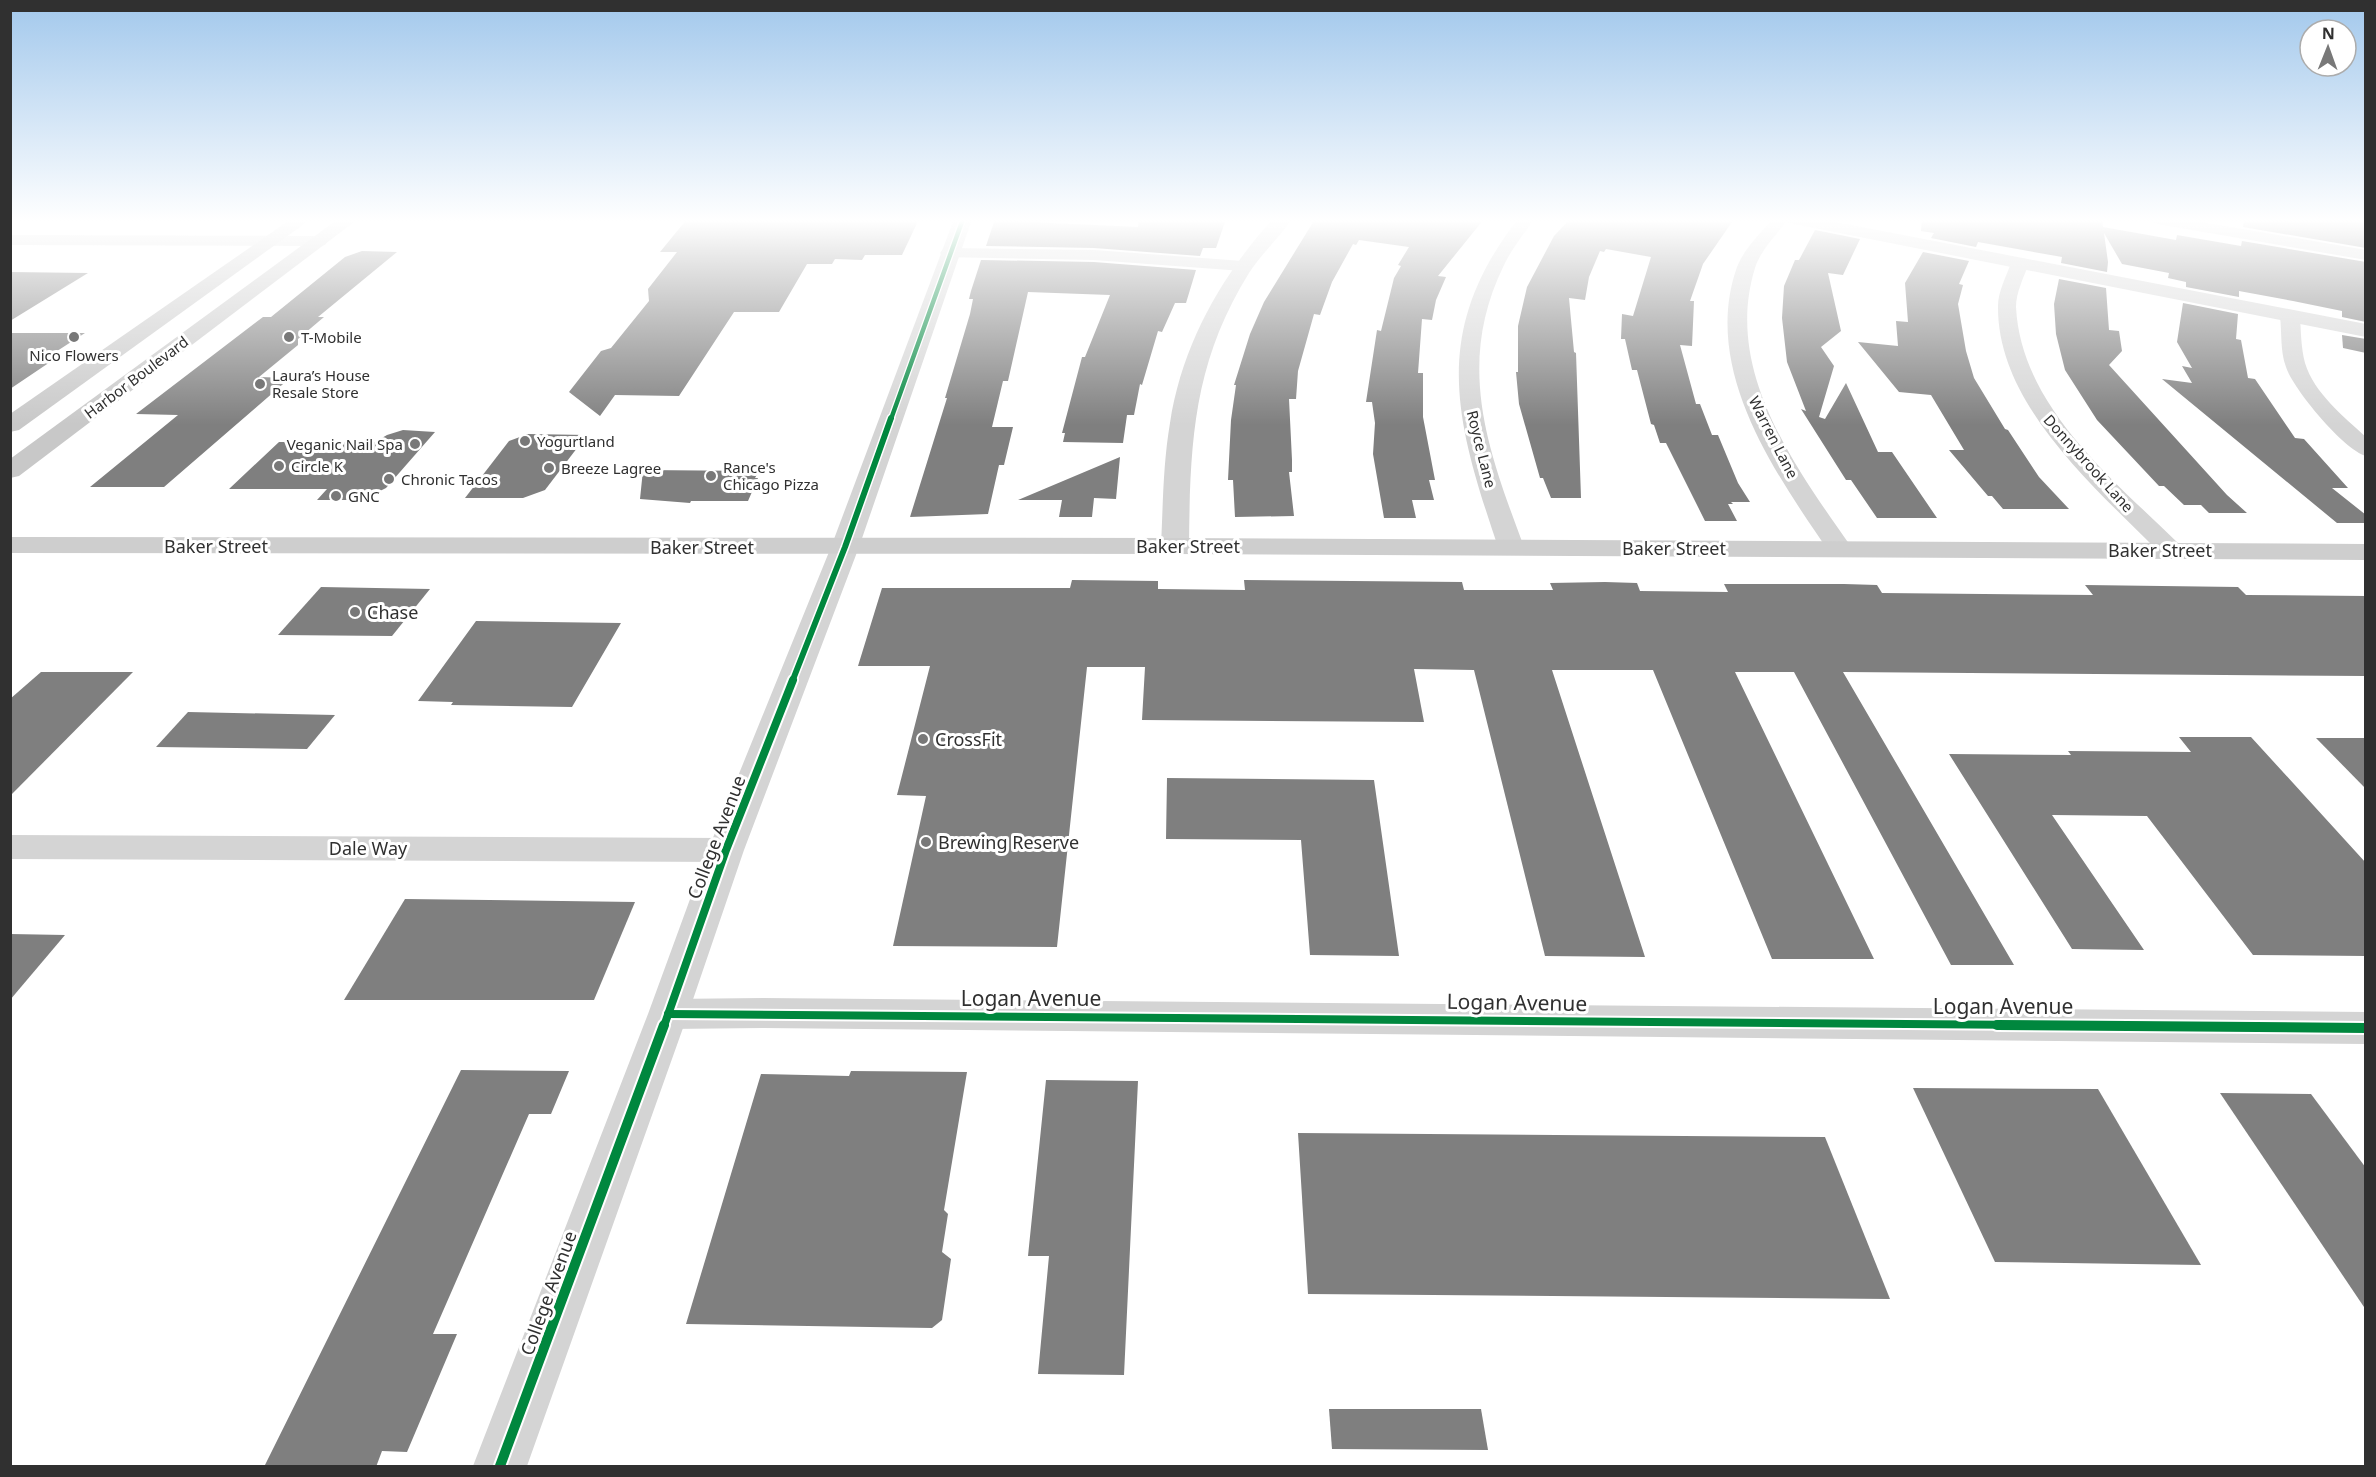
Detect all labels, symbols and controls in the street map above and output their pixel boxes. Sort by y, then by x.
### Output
north arrow [2298,18,2358,78]
text: N [2322,22,2335,44]
place label: T-Mobile [301,327,362,347]
marker: Nico Flowers [67,330,81,344]
marker: T-Mobile [282,330,296,344]
street label: Harbor Boulevard [80,331,192,423]
place label: Nico Flowers [29,345,119,365]
place label: Laura’s House Resale Store [272,365,370,402]
marker: Laura’s House Resale Store [253,377,267,391]
street label: Warren Lane [1745,392,1803,482]
street label: Royce Lane [1463,408,1501,490]
street label: Donnybrook Lane [2040,410,2138,516]
place label: Yogurtland [537,431,615,451]
place label: Veganic Nail Spa [287,434,403,454]
marker: Yogurtland [518,434,532,448]
marker: Veganic Nail Spa [408,437,422,451]
place label: Circle K [291,456,344,476]
place label: Rance's Chicago Pizza [723,457,819,494]
place label: Breeze Lagree [561,458,661,478]
marker: Circle K [272,459,286,473]
marker: Breeze Lagree [542,461,556,475]
place label: Chronic Tacos [401,469,498,489]
marker: Rance's Chicago Pizza [704,469,718,483]
marker: Chronic Tacos [382,472,396,486]
place label: GNC [348,486,380,506]
marker: GNC [329,489,343,503]
street label: Baker Street [164,534,268,558]
street label: Baker Street [1136,534,1240,558]
street label: Baker Street [650,535,754,559]
street label: Baker Street [1622,536,1726,560]
street label: Baker Street [2108,538,2212,562]
place label: Chase [367,600,418,624]
marker: Chase [348,605,362,619]
place label: CrossFit [935,727,1003,751]
marker: CrossFit [916,732,930,746]
street label: College Avenue [681,772,751,902]
place label: Brewing Reserve [938,830,1079,854]
marker: Brewing Reserve [919,835,933,849]
street label: Dale Way [329,836,408,860]
street label: Logan Avenue [961,984,1101,1012]
street label: Logan Avenue [1446,987,1588,1017]
street label: Logan Avenue [1933,992,2073,1020]
street label: College Avenue [514,1227,582,1359]

